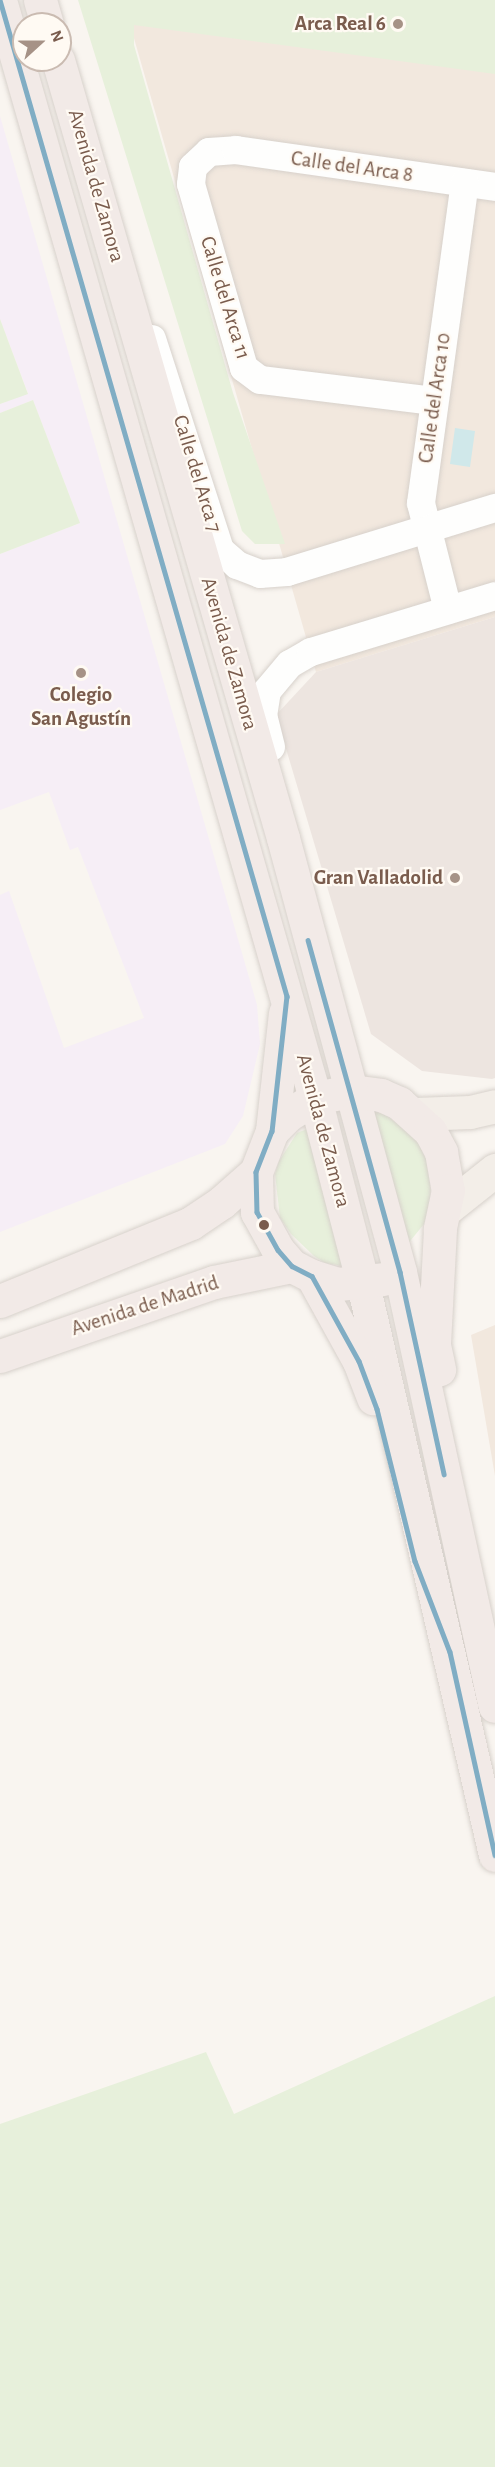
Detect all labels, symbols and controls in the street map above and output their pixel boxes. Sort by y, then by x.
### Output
place label: Arca Real 6 [295,11,386,37]
north arrow [12,12,72,72]
marker: Arca Real 6 [391,17,405,31]
text: N [47,28,66,44]
street label: Avenida de Zamora [62,107,130,265]
street label: Calle del Arca 8 [289,146,415,188]
street label: Calle del Arca 11 [194,233,256,363]
street label: Calle del Arca 10 [413,331,457,465]
street label: Calle del Arca 7 [167,412,227,536]
street label: Avenida de Zamora [195,575,263,733]
marker: Colegio San Agustín [74,666,88,680]
place label: Colegio San Agustín [31,682,131,732]
place label: Gran Valladolid [314,865,443,891]
marker: Gran Valladolid [448,871,462,885]
street label: Avenida de Zamora [290,1052,356,1210]
unlabelled marker [258,1219,270,1231]
street label: Avenida de Madrid [68,1270,222,1342]

